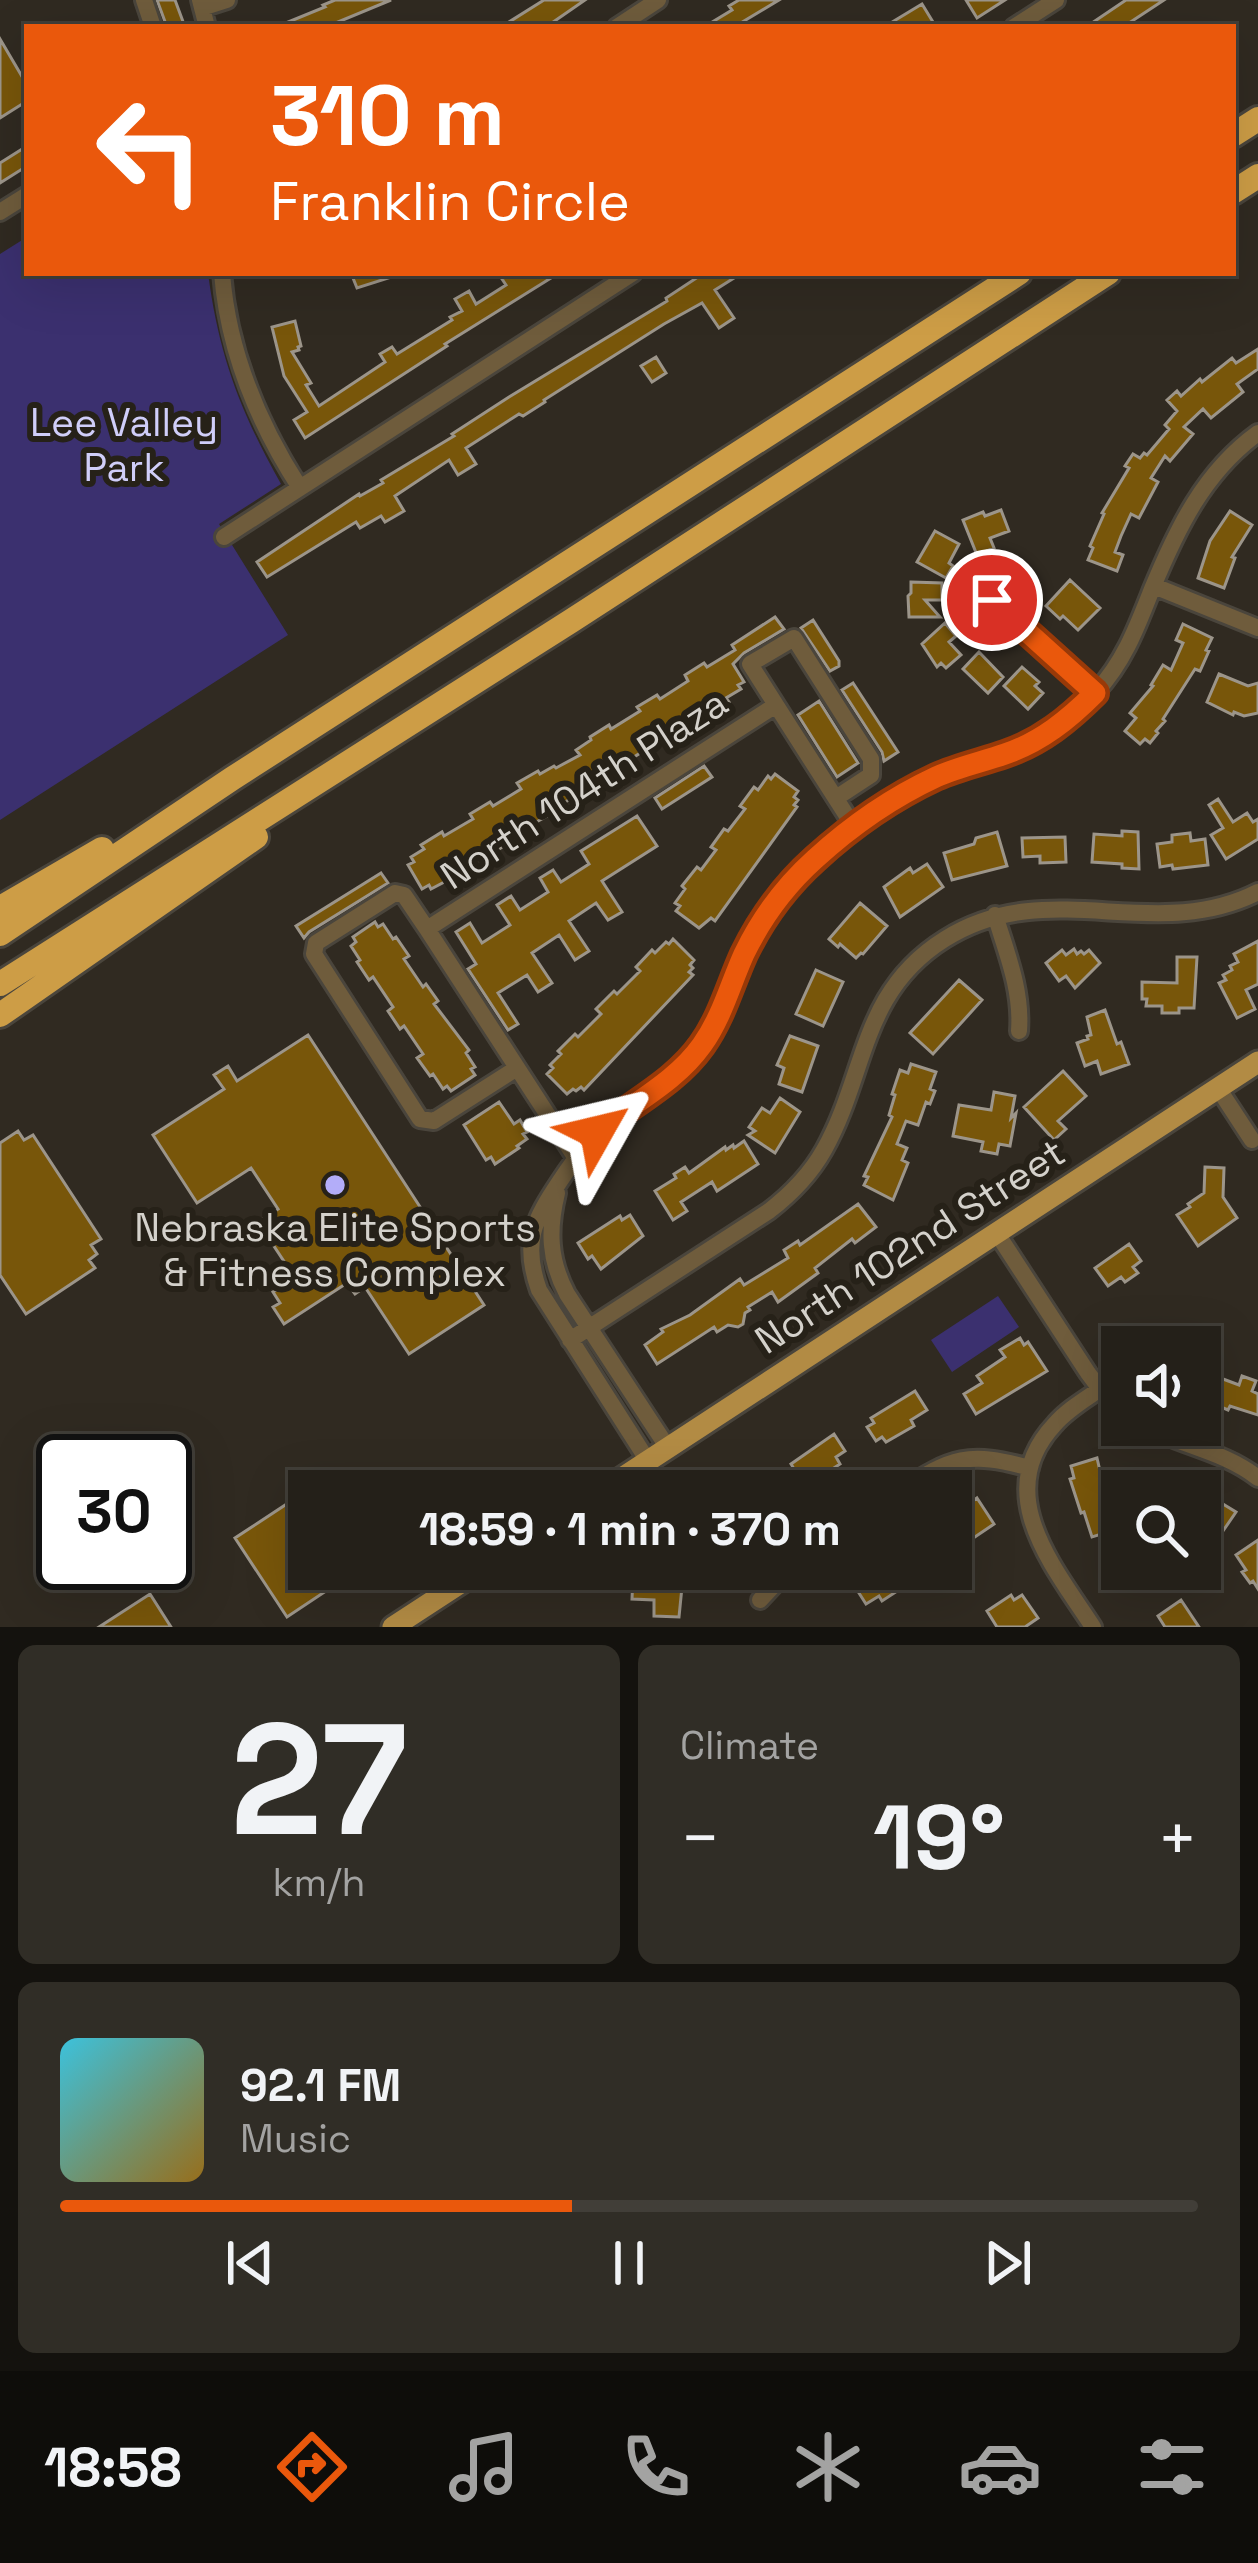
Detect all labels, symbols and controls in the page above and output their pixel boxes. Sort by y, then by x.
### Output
text: 310 m [270,62,505,170]
icon: left [72,72,228,228]
text: Franklin Circle [270,167,630,236]
park label: Lee Valley Park [30,398,218,492]
pin [941,549,1043,651]
icon: arrive [959,567,1025,633]
street label: North 104th Plaza [431,678,737,900]
position arrow [534,1069,660,1195]
street label: North 102nd Street [746,1128,1074,1364]
marker: Nebraska Elite Sports & Fitness Complex [322,1172,348,1198]
place label: Nebraska Elite Sports & Fitness Complex [134,1203,536,1297]
map controls [1101,1326,1221,1590]
button: sound [1101,1326,1221,1446]
speed limit sign: 30 [36,1434,192,1590]
button: search [1101,1470,1221,1590]
text: 18:59 · 1 min · 370 m [419,1501,841,1558]
text: 27 [230,1680,408,1880]
text: Climate [680,1721,819,1770]
text: 19° [873,1780,1005,1895]
text: − [680,1796,721,1880]
text: + [1157,1796,1198,1880]
text: km/h [273,1858,365,1907]
text: 92.1 FM [240,2057,401,2114]
text: Music [240,2114,351,2163]
icon: previous [217,2230,283,2296]
icon: pause [596,2230,662,2296]
icon: next [975,2230,1041,2296]
icon: directions [270,2425,354,2509]
icon: music [442,2425,526,2509]
icon: phone [614,2425,698,2509]
icon: climate [786,2425,870,2509]
icon: car [958,2425,1042,2509]
icon: filters [1130,2425,1214,2509]
text: 18:58 [44,2433,182,2502]

